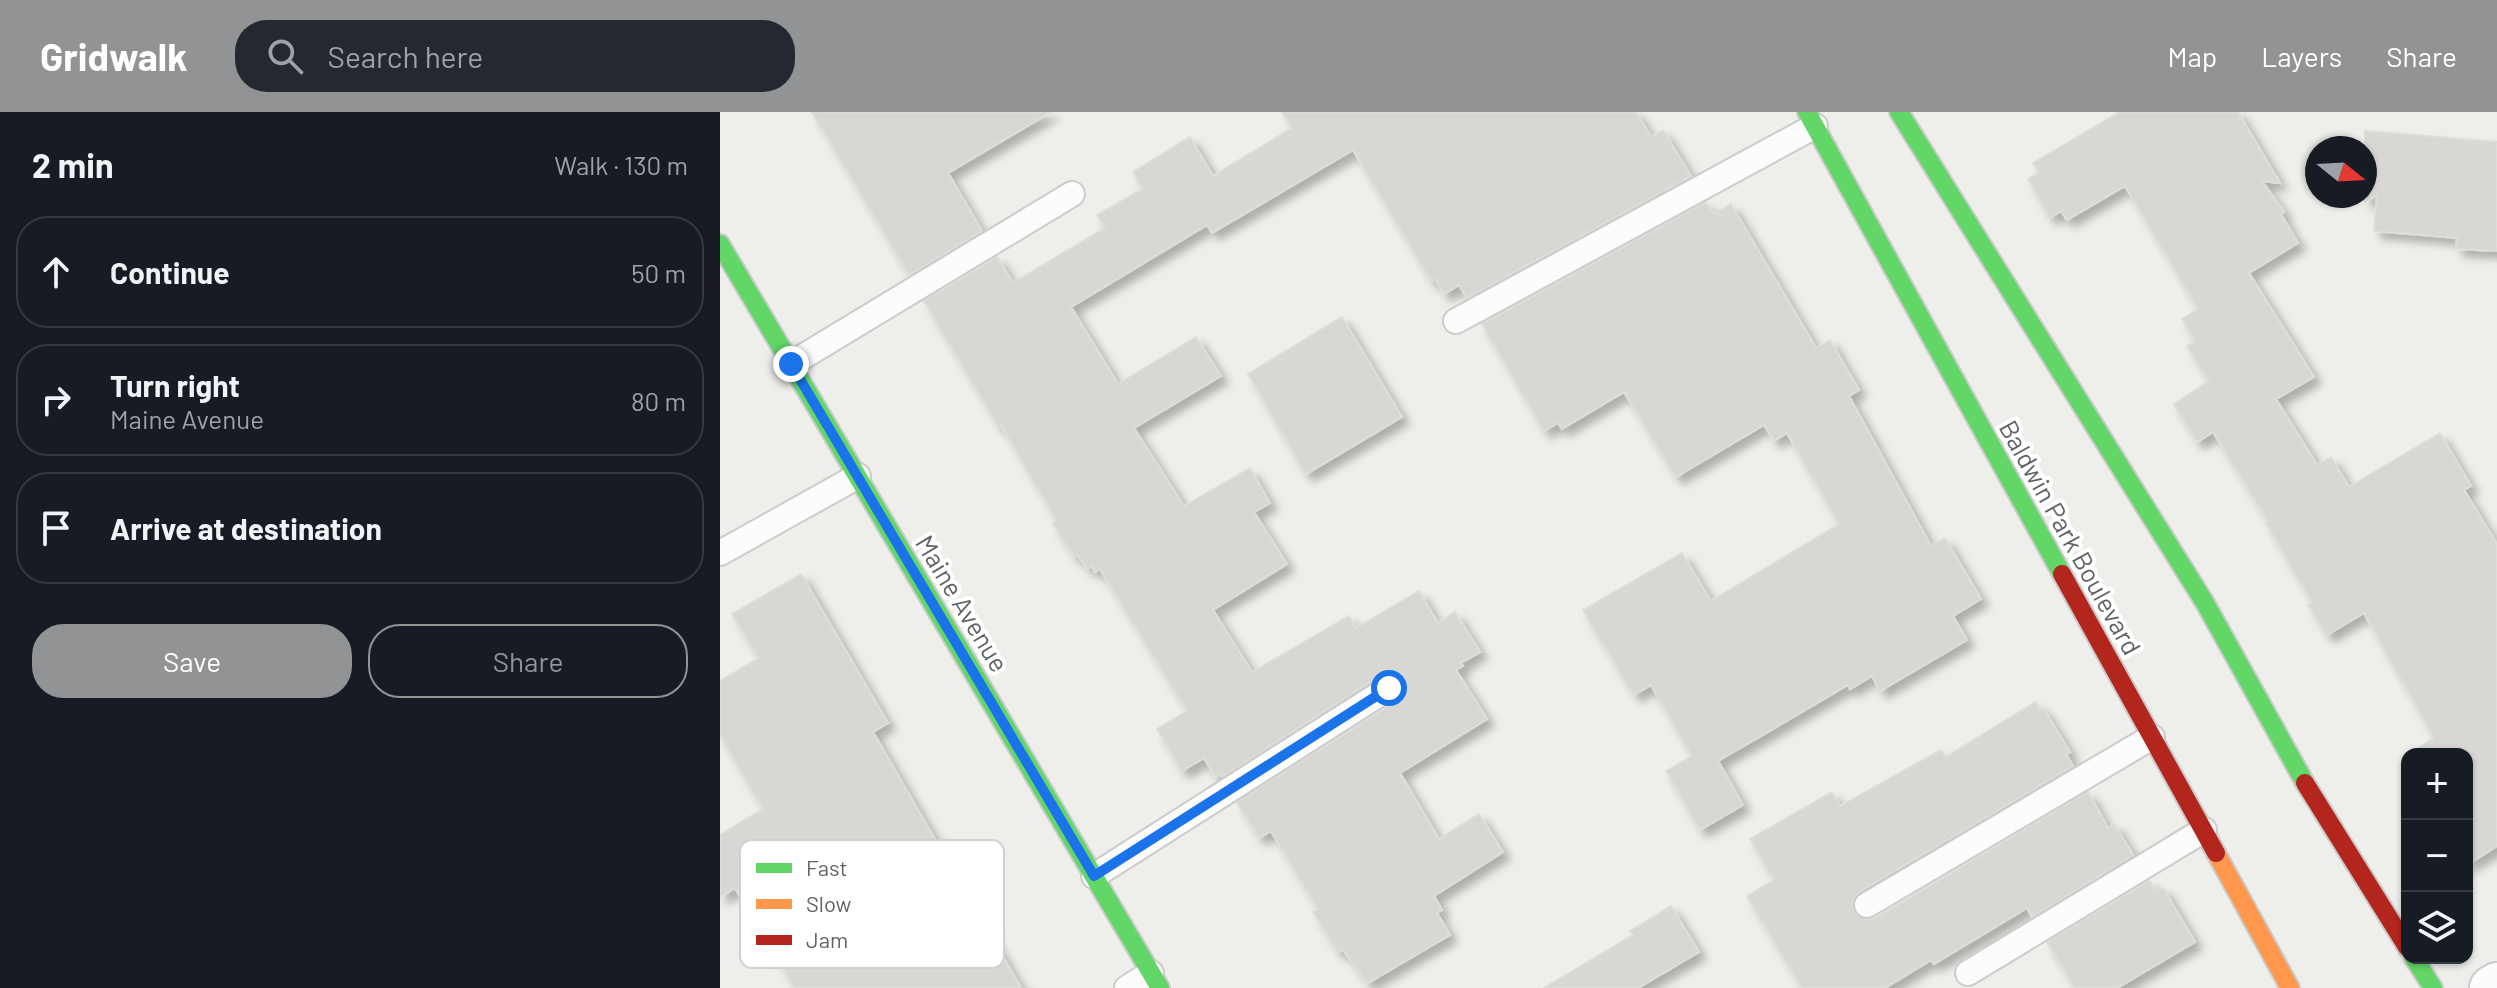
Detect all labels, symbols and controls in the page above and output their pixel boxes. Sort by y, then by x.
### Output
search box [235,20,795,92]
text: Gridwalk [40,33,187,79]
icon: search [263,34,307,78]
text: Search here [327,38,483,74]
text: Map [2167,39,2217,73]
text: Layers [2261,39,2342,73]
text: Share [2386,39,2457,73]
north arrow [2305,136,2377,208]
text: 2 min [32,144,114,185]
text: Walk · 130 m [554,149,688,180]
icon: ahead [34,250,78,294]
text: Continue [110,254,230,290]
text: 50 m [631,257,686,288]
route end [773,346,809,382]
text: Turn right [110,367,240,403]
icon: right [34,378,78,422]
text: 80 m [631,385,686,416]
text: Maine Avenue [110,403,264,434]
street label: Baldwin Park Boulevard [1994,414,2148,660]
icon: arrive [34,506,78,550]
text: Arrive at destination [110,510,382,546]
street label: Maine Avenue [910,529,1016,677]
button: Save [32,624,352,698]
button: Share [368,624,688,698]
route start [1371,670,1407,706]
map controls [2401,748,2473,964]
button: + [2401,748,2473,820]
button: − [2401,820,2473,892]
legend [740,840,1004,968]
text: Fast [806,854,848,880]
text: Slow [806,890,851,916]
button: layers [2401,892,2473,964]
text: Jam [806,926,848,952]

